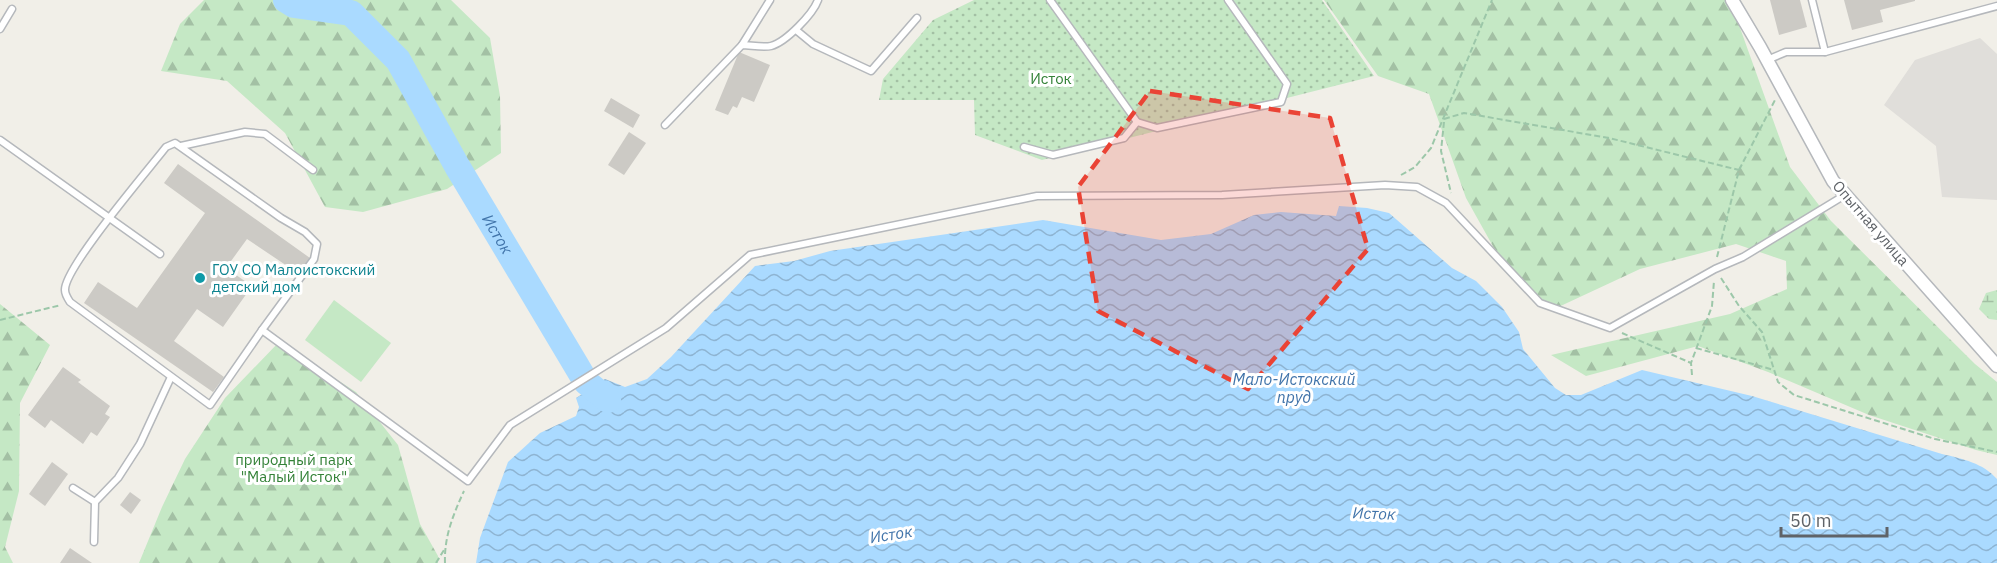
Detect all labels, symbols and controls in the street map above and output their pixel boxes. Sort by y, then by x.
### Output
park label: Исток [1030,69,1072,88]
street label: Опытная улица [1829,176,1913,270]
water label: Исток [478,210,518,258]
place label: ГОУ СО Малоистокский детский дом [212,260,375,296]
marker: ГОУ СО Малоистокский детский дом [193,271,207,285]
water label: Мало-Истокский пруд [1232,369,1356,407]
park label: природный парк "Малый Исток" [235,450,353,486]
scale bar [1781,500,1888,538]
water label: Исток [1352,502,1396,524]
text: 50 m [1790,509,1832,532]
water label: Исток [868,521,914,547]

